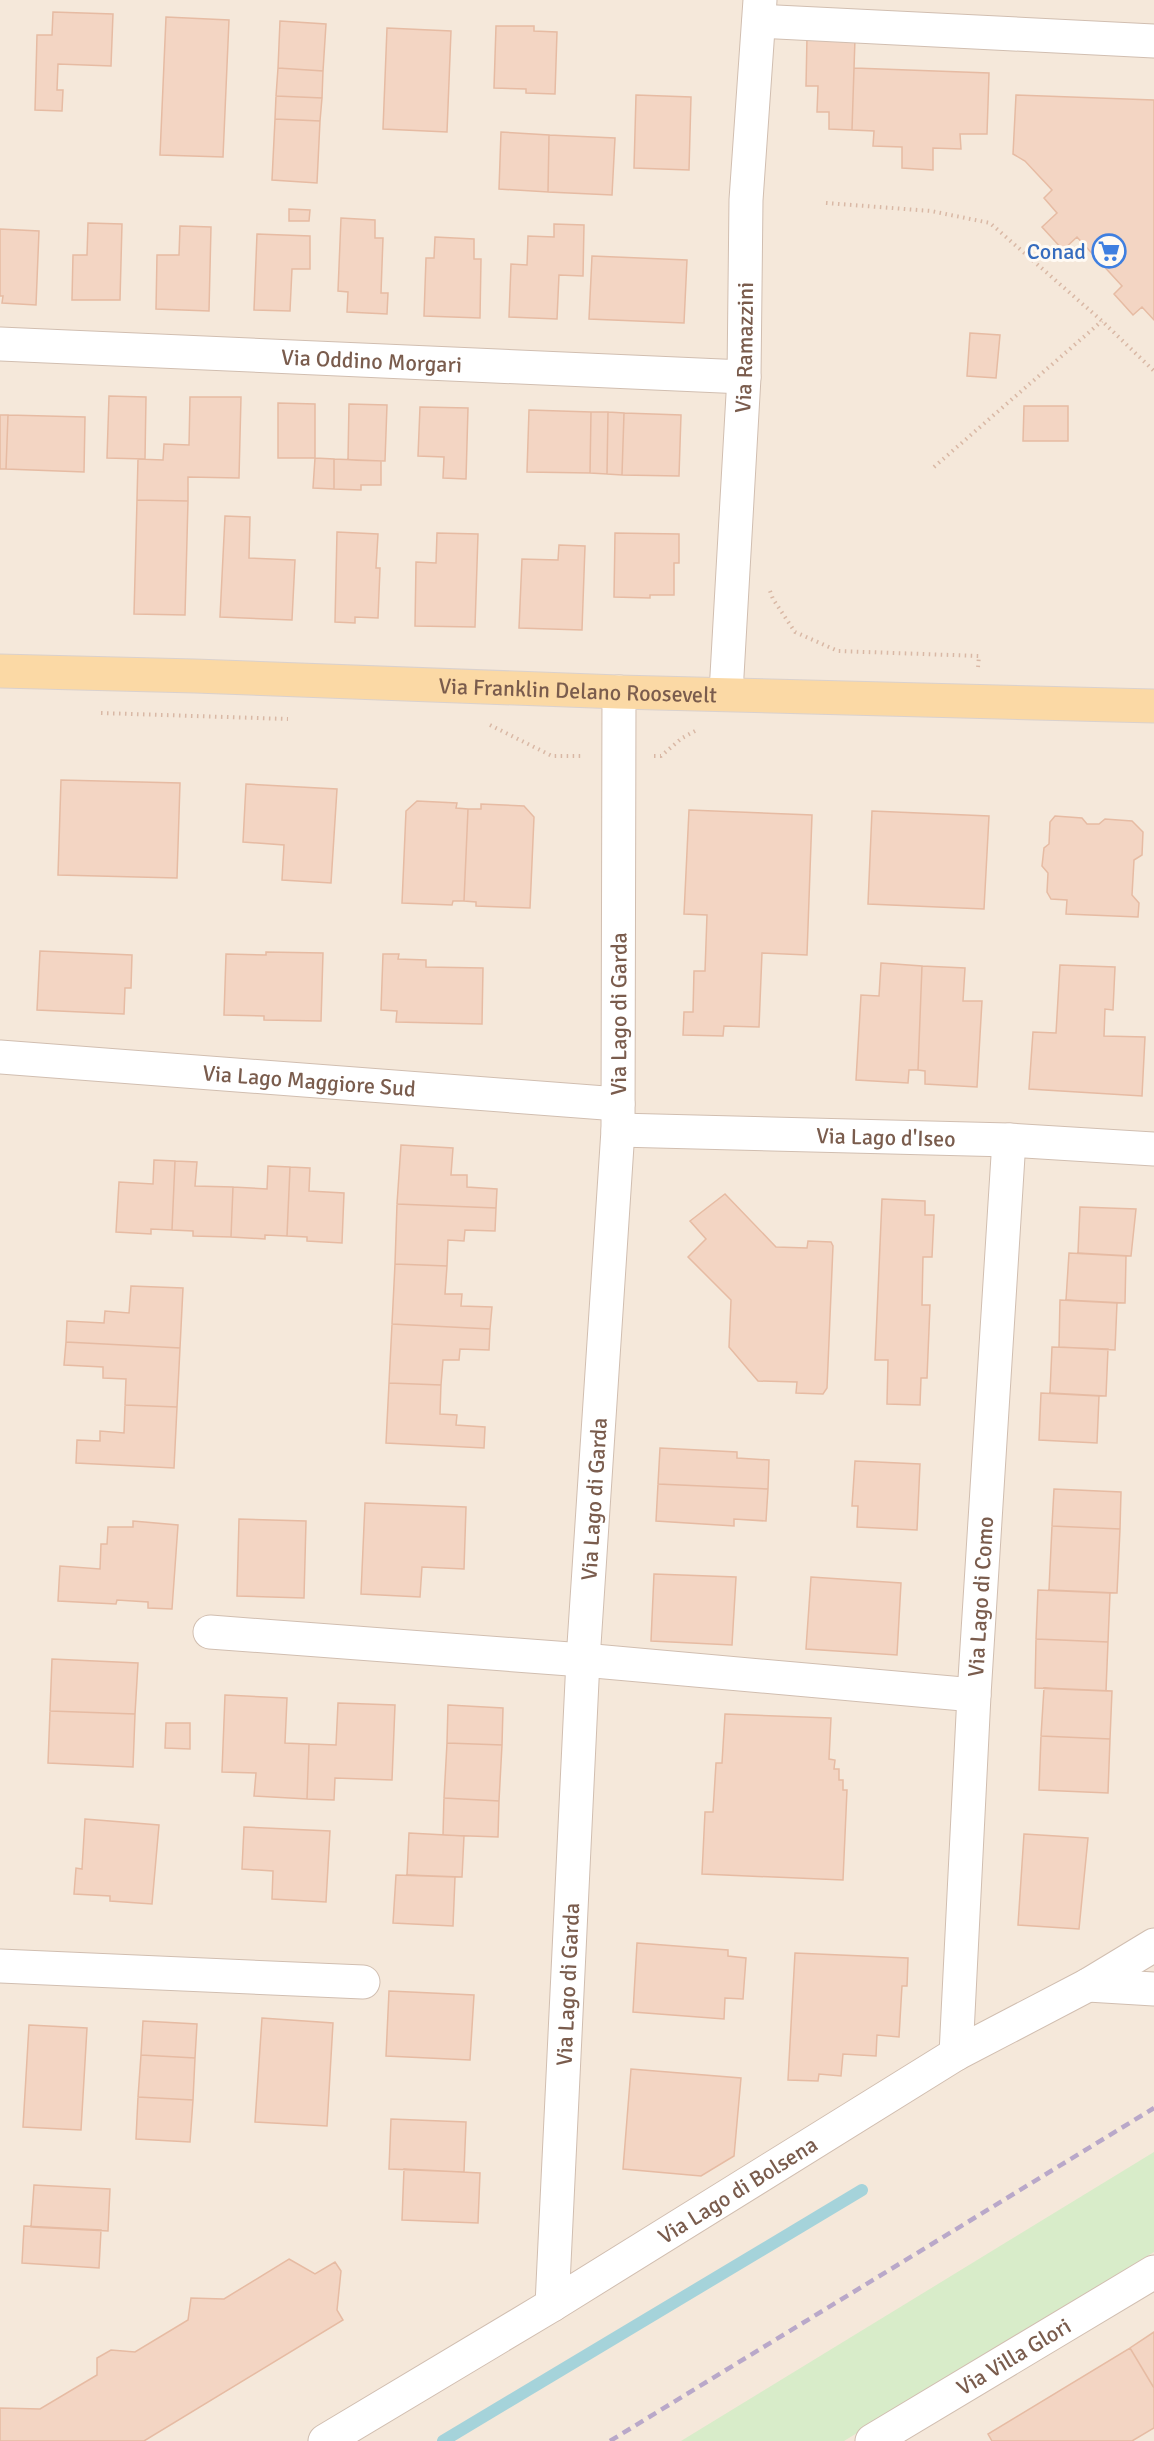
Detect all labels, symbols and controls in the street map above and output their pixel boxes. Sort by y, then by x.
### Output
supermarket icon: Conad [1091,233,1127,269]
place label: Conad [1027,238,1086,265]
street label: Via Ramazzini [729,282,759,414]
street label: Via Oddino Morgari [281,343,463,378]
street label: Via Franklin Delano Roosevelt [438,672,718,709]
street label: Via Lago di Garda [605,932,632,1096]
street label: Via Lago Maggiore Sud [201,1059,417,1103]
street label: Via Lago d'Iseo [816,1122,956,1153]
street label: Via Lago di Garda [575,1417,613,1582]
street label: Via Lago di Como [962,1516,999,1678]
street label: Via Lago di Garda [551,1902,585,2067]
street label: Via Lago di Bolsena [653,2131,822,2250]
street label: Via Villa Glori [952,2312,1076,2401]

